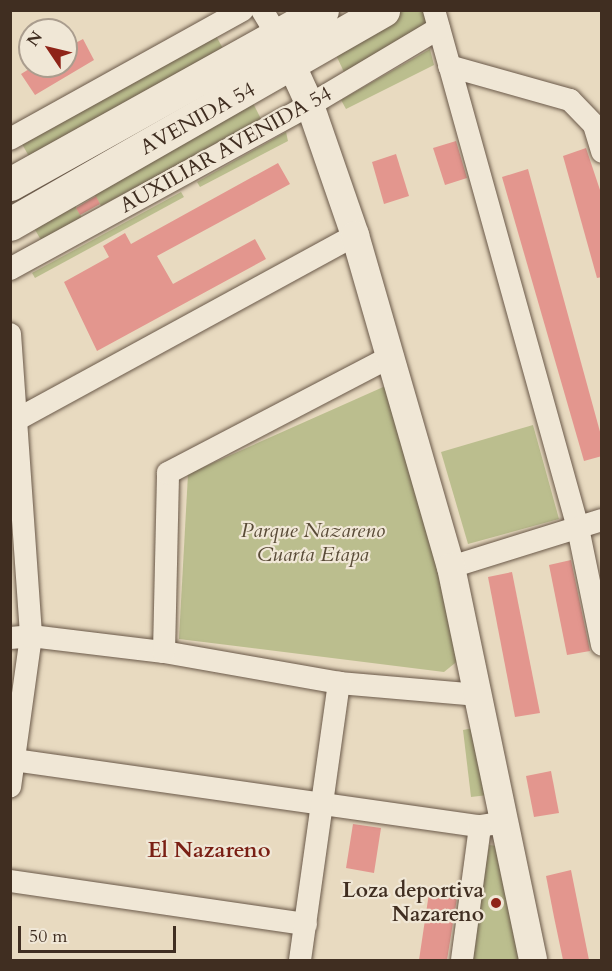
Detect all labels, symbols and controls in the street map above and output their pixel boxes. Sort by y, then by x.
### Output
north arrow [18,18,78,78]
text: N [22,27,48,51]
street label: AVENIDA 54 [136,77,260,161]
street label: AUXILIAR AVENIDA 54 [116,81,336,219]
park label: Parque Nazareno Cuarta Etapa [241,518,385,568]
district label: El Nazareno [147,838,271,864]
place label: Loza deportiva Nazareno [342,878,484,928]
marker: Loza deportiva Nazareno [489,896,503,910]
scale bar [21,914,178,952]
text: 50 m [29,924,68,949]

